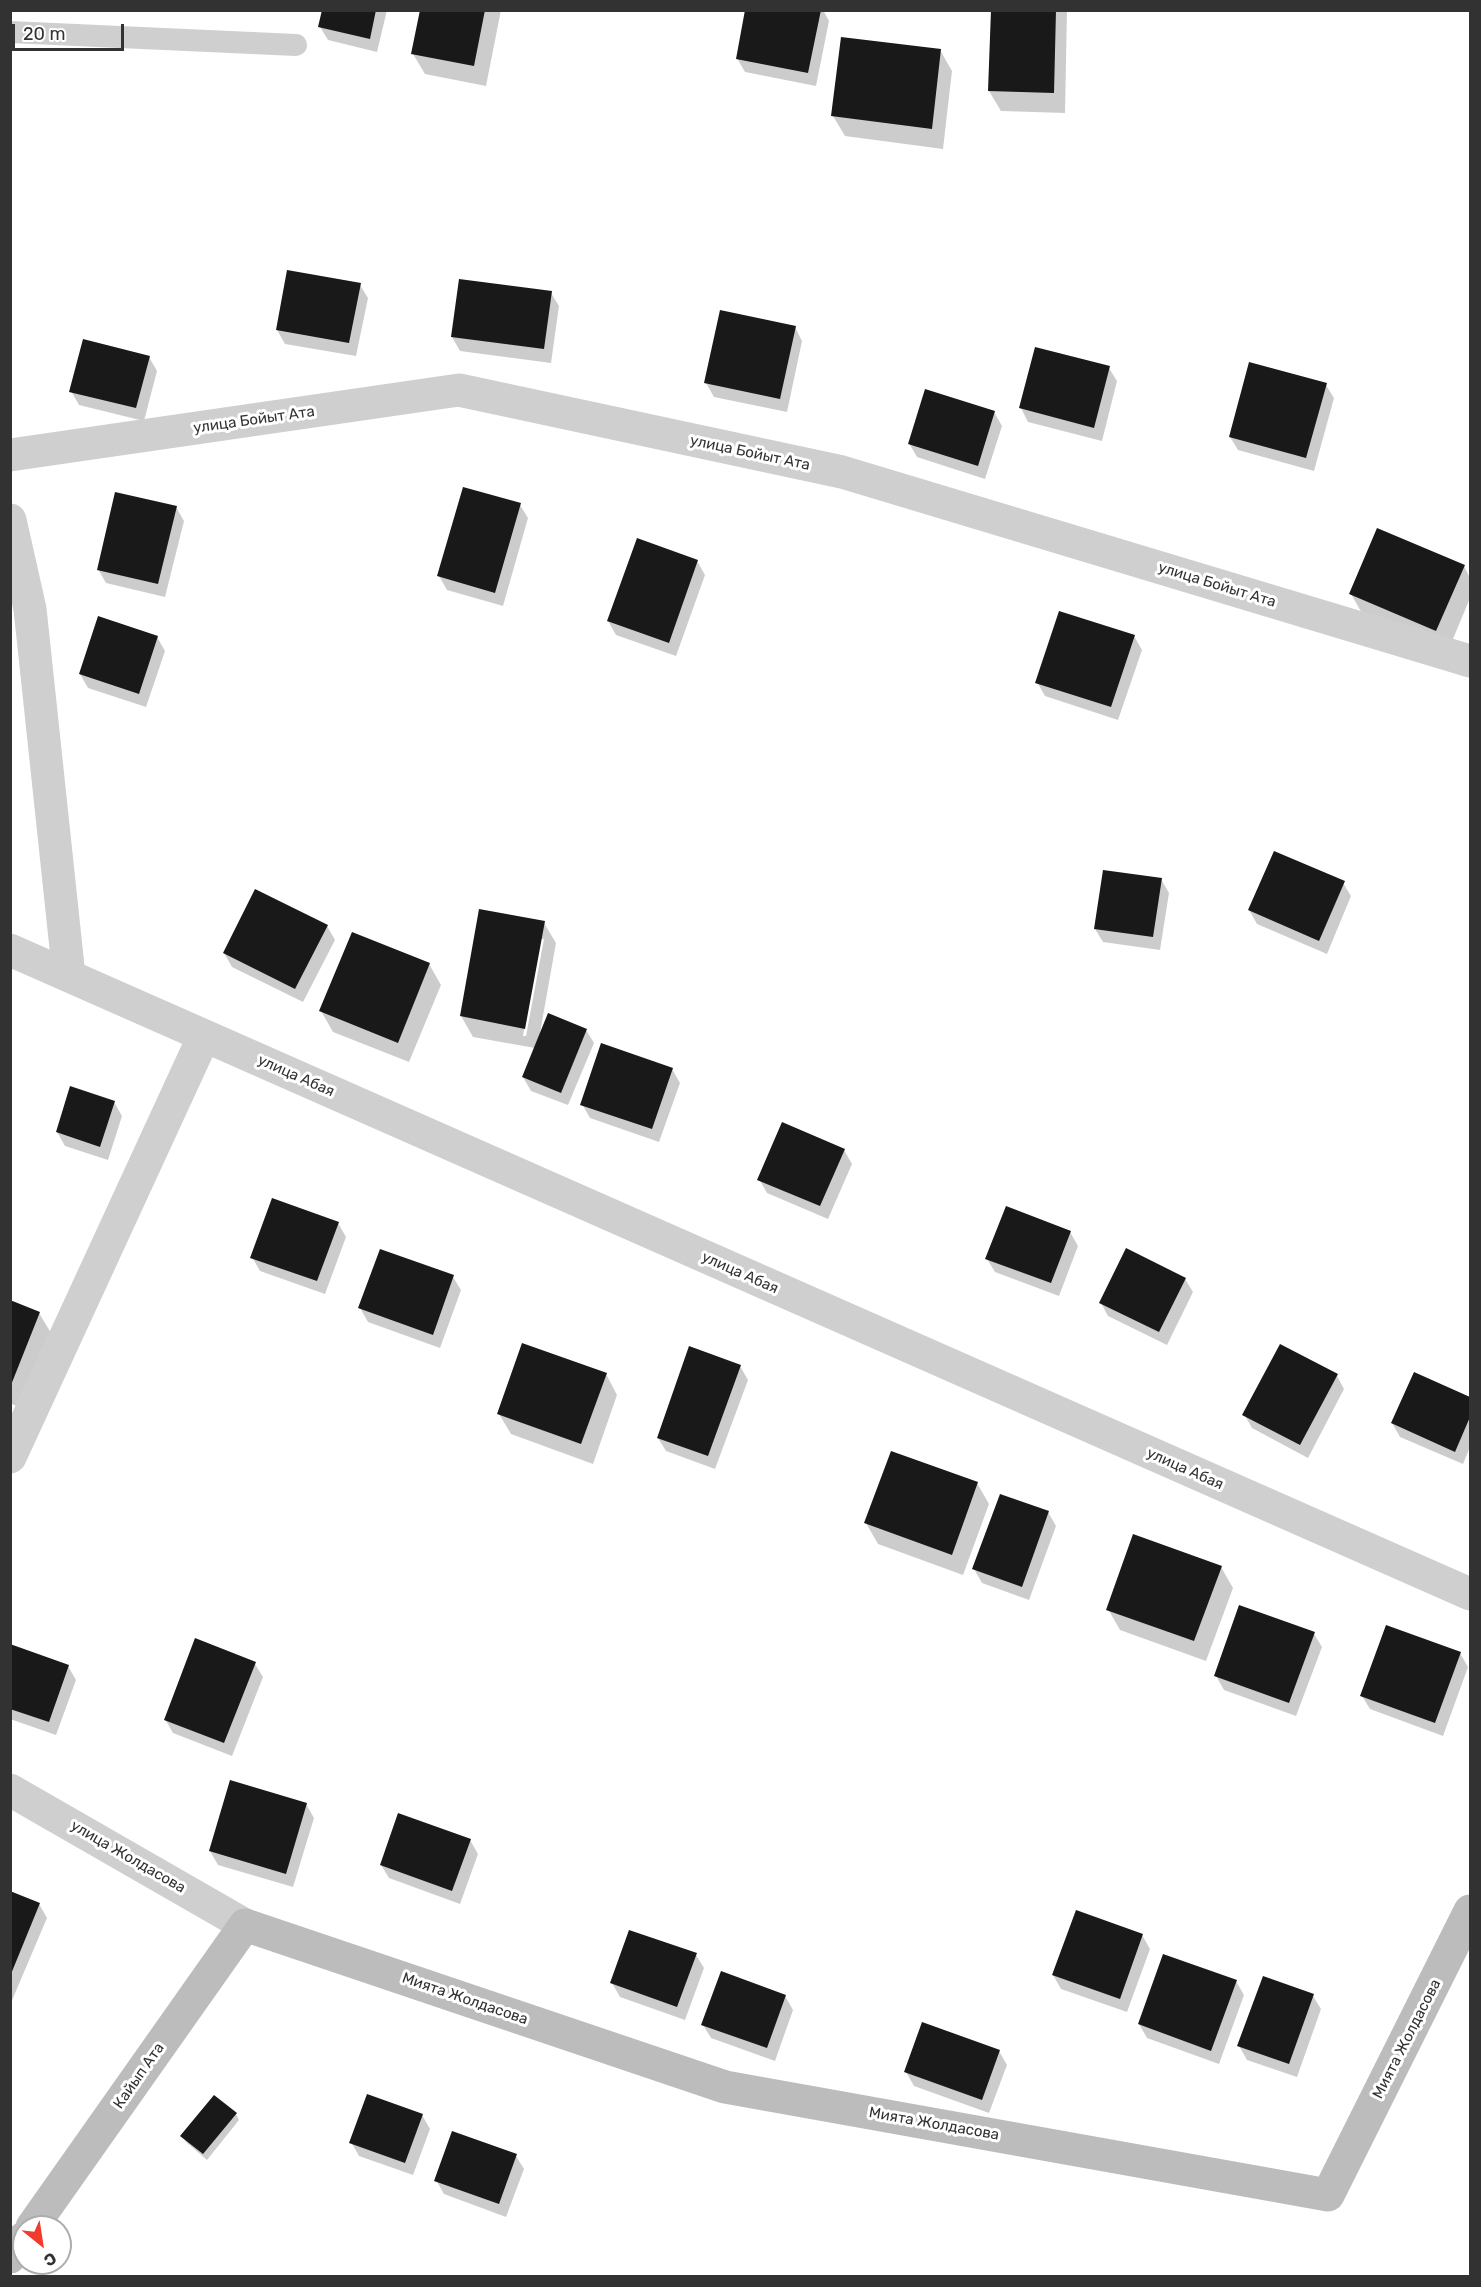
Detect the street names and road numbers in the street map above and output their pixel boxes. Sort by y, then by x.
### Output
street label: улица Бойыт Ата [192,403,316,437]
street label: улица Бойыт Ата [688,431,812,475]
street label: улица Бойыт Ата [1156,559,1278,611]
street label: улица Абая [255,1051,337,1101]
street label: улица Абая [699,1248,781,1298]
street label: улица Абая [1144,1444,1226,1494]
street label: улица Жолдасова [67,1817,189,1897]
street label: Мията Жолдасова [400,1969,530,2029]
street label: Мията Жолдасова [1369,1976,1445,2102]
street label: Кайып Ата [110,2040,168,2112]
street label: Мията Жолдасова [868,2104,1000,2144]

